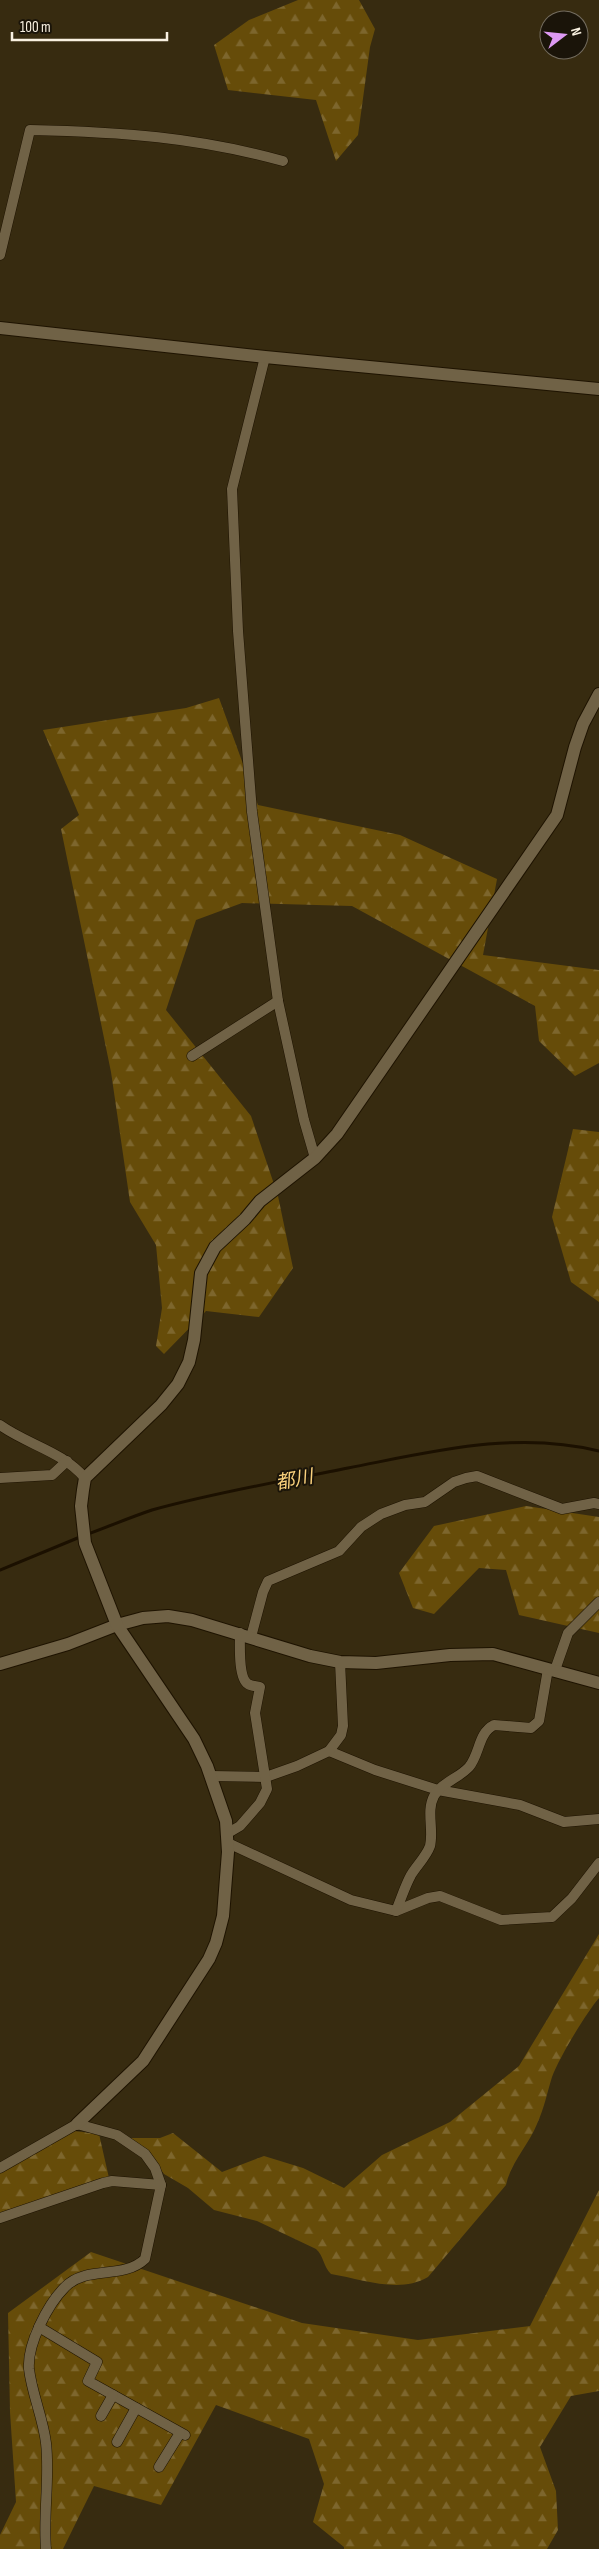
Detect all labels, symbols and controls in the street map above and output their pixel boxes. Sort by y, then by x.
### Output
scale bar [12,10,168,42]
north arrow [539,10,589,60]
text: 100 m [20,18,51,37]
text: N [567,26,585,37]
water label: 都川 [273,1465,317,1495]

